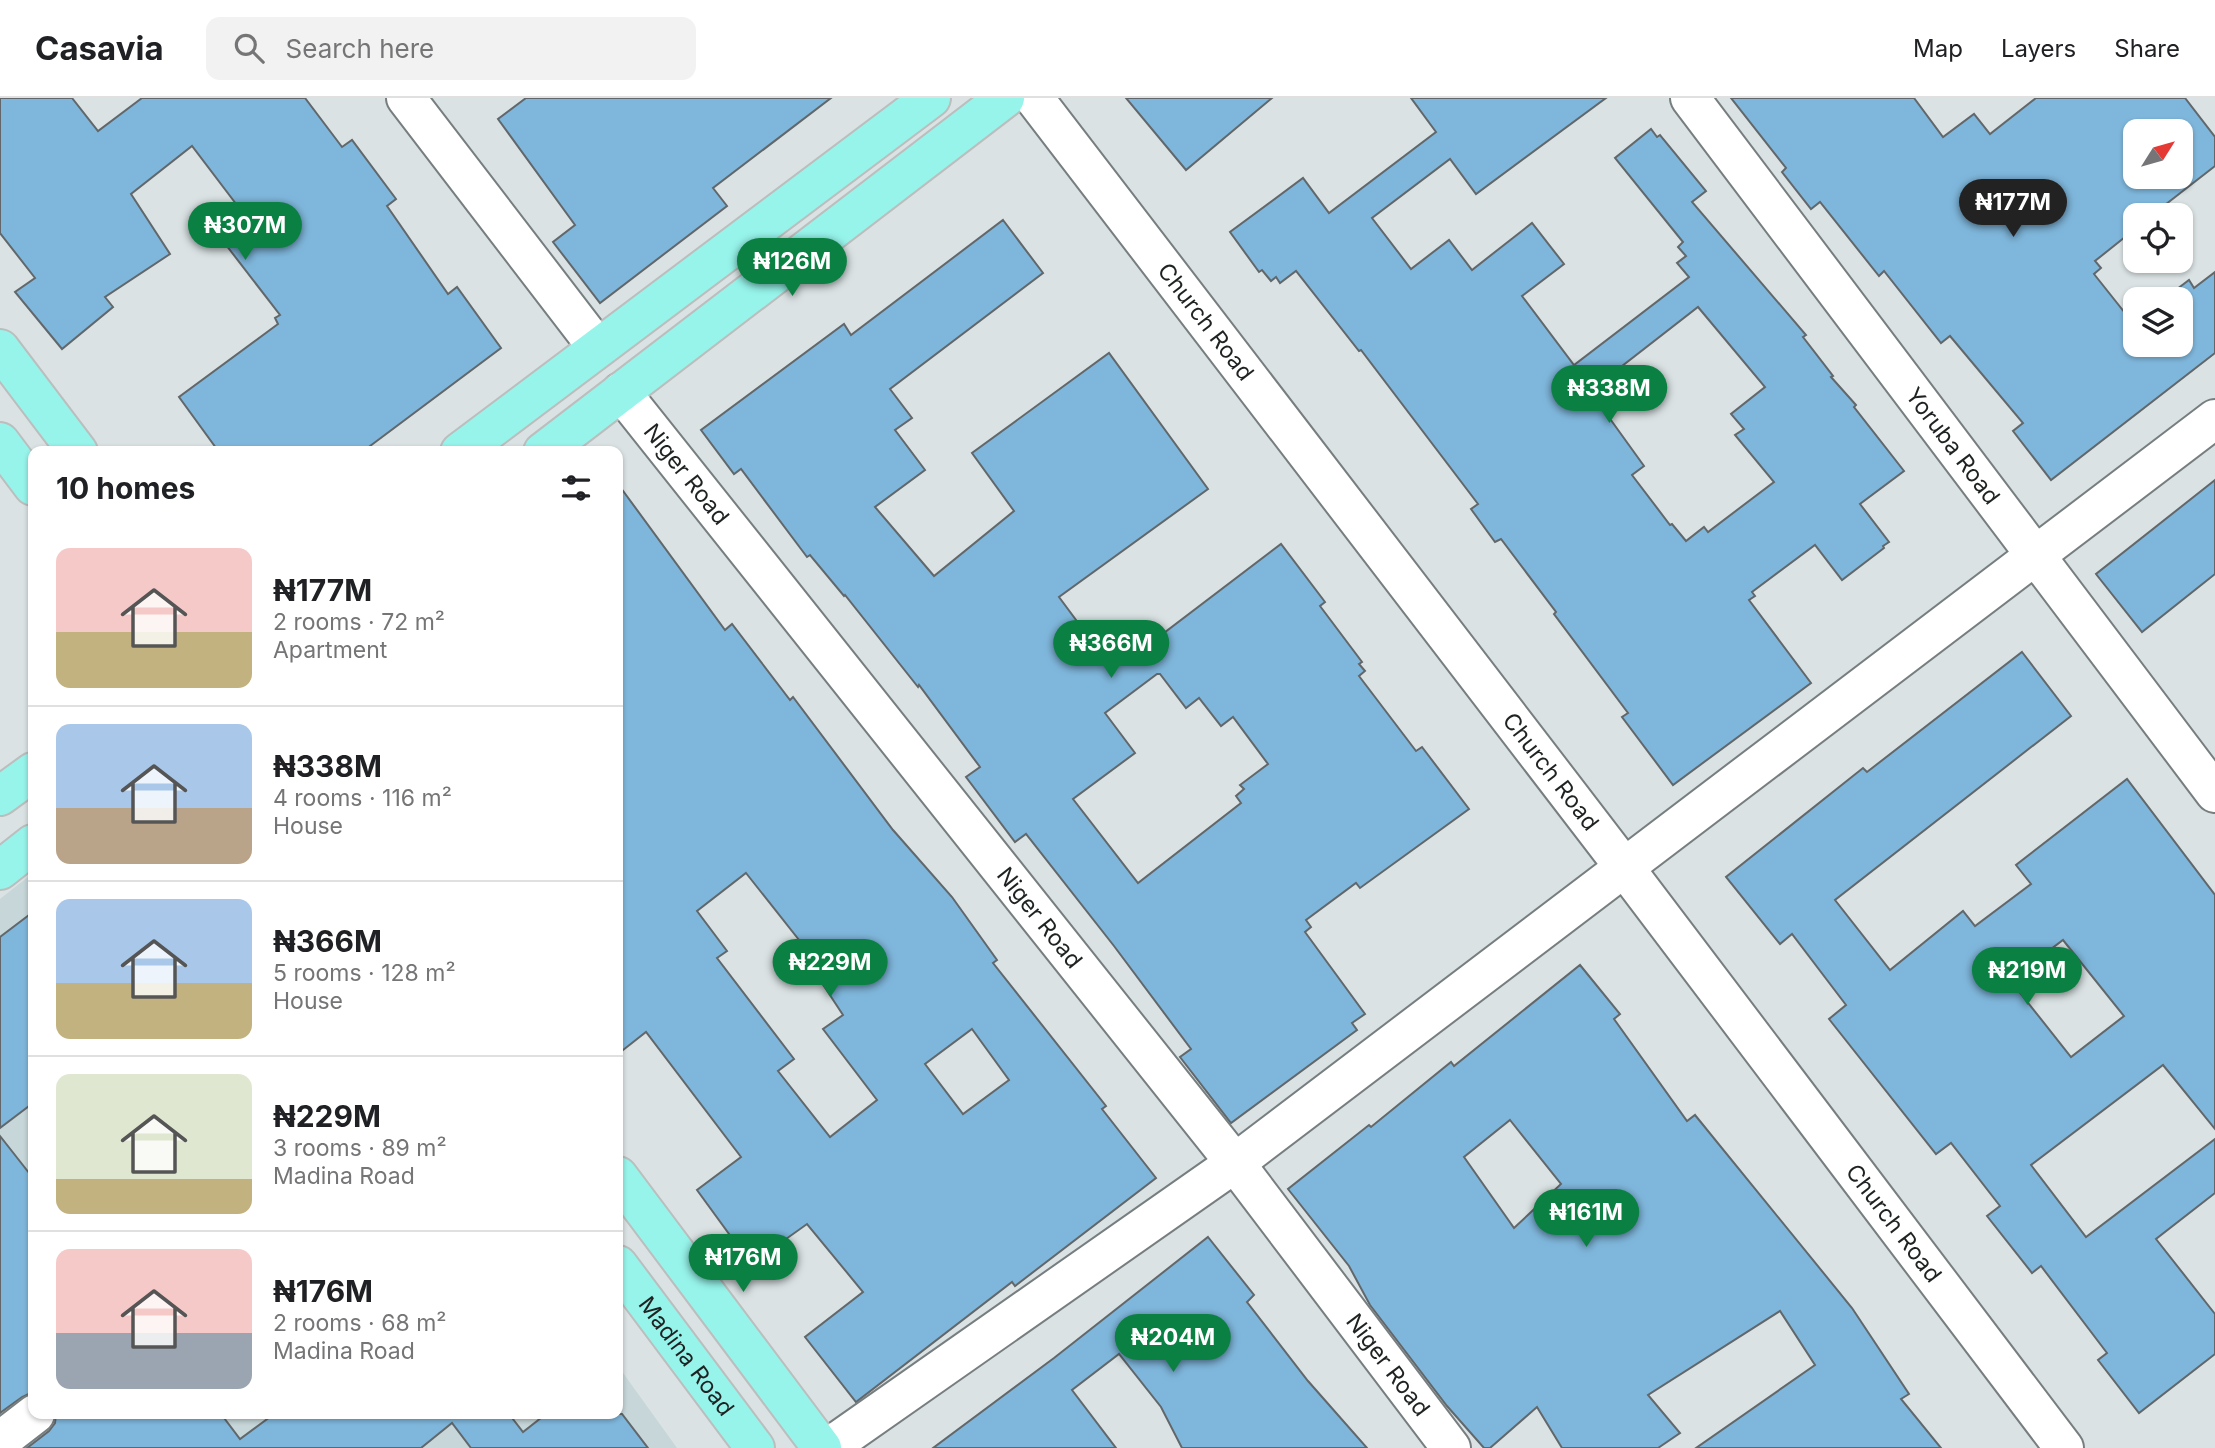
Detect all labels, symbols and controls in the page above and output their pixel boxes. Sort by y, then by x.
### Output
search box [206,17,696,80]
text: Casavia [35,28,164,68]
icon: search [230,29,268,67]
text: Search here [286,33,434,64]
text: Map [1913,34,1963,63]
text: Layers [2001,34,2076,63]
text: Share [2114,34,2180,63]
north arrow [2123,119,2193,189]
map controls [2123,119,2193,357]
pin: ₦177M [1964,180,2062,239]
text: ₦177M [1975,188,2051,216]
pin: ₦307M [196,202,294,262]
button: locate [2123,203,2193,273]
text: ₦307M [204,211,286,239]
pin: ₦126M [743,238,841,298]
text: ₦126M [753,247,831,275]
street label: Church Road [1152,257,1260,386]
button: layers [2123,287,2193,357]
pin: ₦338M [1560,366,1658,425]
text: ₦338M [1567,374,1651,402]
street label: Yoruba Road [1900,382,2006,510]
street label: Niger Road [638,418,735,530]
icon: filters [557,469,595,507]
text: 10 homes [56,470,195,506]
text: ₦177M [273,572,372,608]
icon: home [112,576,196,660]
text: 2 rooms · 72 m² [273,608,445,636]
pin: ₦366M [1062,620,1160,680]
text: ₦366M [1069,629,1153,657]
text: Apartment [273,636,387,664]
street label: Church Road [1497,707,1605,836]
text: ₦338M [273,748,382,784]
icon: home [112,752,196,836]
text: 4 rooms · 116 m² [273,784,452,812]
text: House [273,812,343,840]
street label: Niger Road [991,862,1088,974]
text: ₦366M [273,923,382,959]
icon: home [112,927,196,1011]
pin: ₦229M [781,940,879,999]
text: ₦229M [789,948,871,976]
pin: ₦219M [1978,948,2076,1007]
text: ₦219M [1988,956,2066,984]
text: 5 rooms · 128 m² [273,959,456,987]
text: House [273,987,343,1015]
text: ₦229M [273,1098,381,1134]
icon: home [112,1102,196,1186]
text: 3 rooms · 89 m² [273,1134,447,1162]
street label: Church Road [1840,1158,1947,1288]
text: Madina Road [273,1162,415,1190]
pin: ₦161M [1537,1190,1635,1249]
text: ₦161M [1549,1198,1623,1226]
pin: ₦176M [694,1234,792,1294]
text: ₦176M [705,1243,781,1271]
text: ₦176M [273,1273,373,1309]
icon: home [112,1277,196,1361]
street label: Madina Road [633,1291,740,1421]
street label: Niger Road [1340,1308,1436,1422]
text: 2 rooms · 68 m² [273,1309,446,1337]
pin: ₦204M [1124,1314,1222,1374]
text: ₦204M [1131,1323,1215,1351]
text: Madina Road [273,1337,415,1365]

